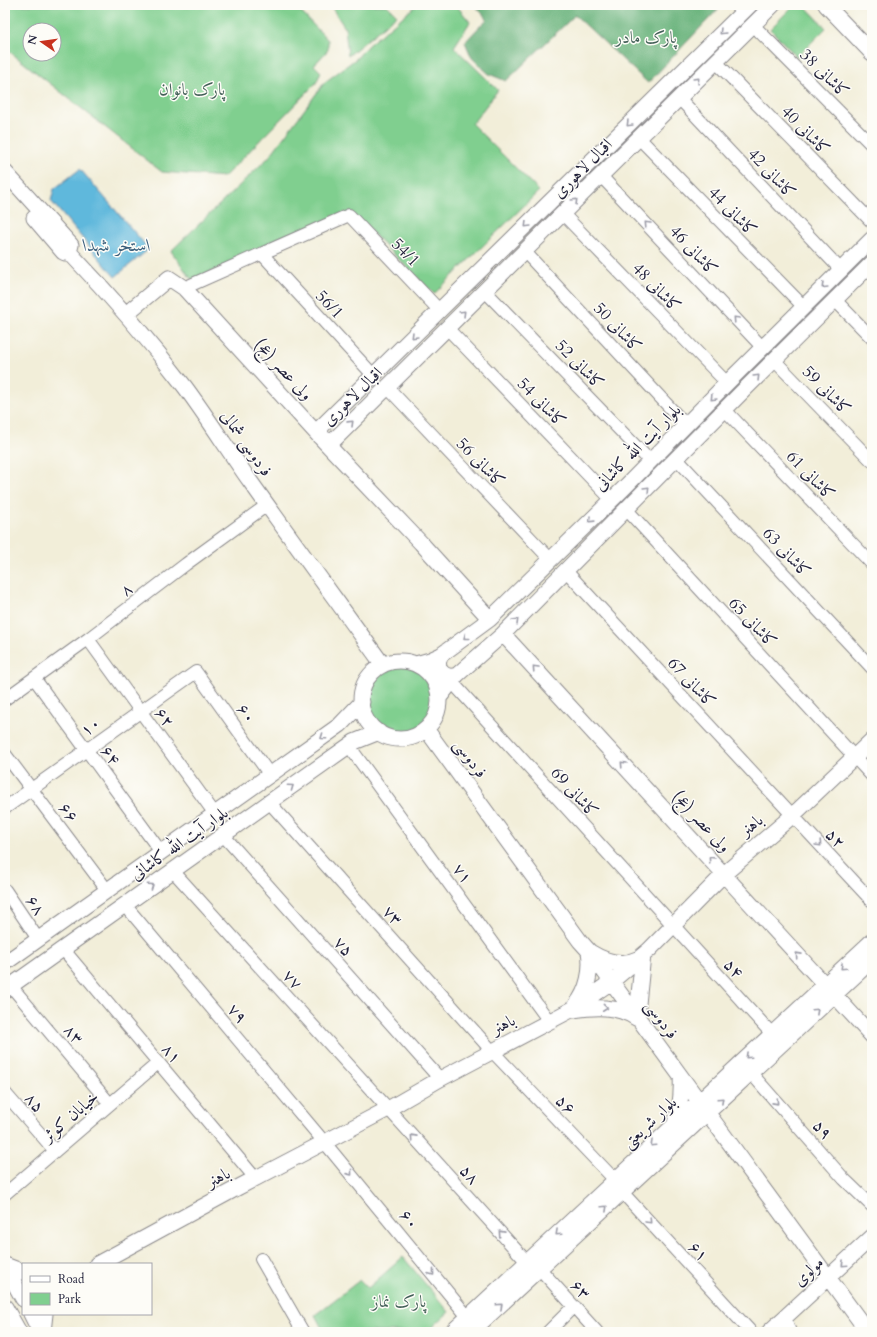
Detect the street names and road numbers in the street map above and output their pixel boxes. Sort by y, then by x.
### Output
street label: کاشانی 38 [795,44,854,103]
street label: کاشانی 40 [776,100,835,160]
street label: اقبال لاهوری [547,133,618,203]
street label: کاشانی 42 [742,143,801,204]
street label: کاشانی 44 [703,181,762,241]
street label: کاشانی 46 [664,220,723,281]
street label: 54/1 [386,233,425,272]
street label: کاشانی 48 [627,257,686,317]
street label: 56/1 [310,285,349,324]
street label: کاشانی 50 [588,297,647,358]
street label: ولی عصر (عج) [247,333,318,407]
street label: کاشانی 52 [550,334,609,394]
street label: کاشانی 59 [797,360,856,420]
street label: اقبال لاهوری [317,362,388,431]
street label: کاشانی 54 [512,372,571,432]
street label: بلوار آیت الله کاشانی [587,397,686,496]
street label: فردوسی شمالی [215,406,278,482]
street label: کاشانی 56 [451,432,510,492]
street label: کاشانی 61 [781,445,840,505]
street label: کاشانی 63 [757,522,816,583]
street label: ۸ [115,577,137,602]
street label: کاشانی 65 [723,592,782,653]
street label: کاشانی 67 [662,652,721,713]
street label: ۶۰ [231,698,262,728]
street label: ۶۲ [149,702,180,732]
street label: ۱۰ [75,711,105,742]
street label: فردوسی [448,734,493,783]
street label: ۶۴ [95,740,126,770]
street label: کاشانی 69 [546,762,604,823]
street label: ولی عصر (عج) [665,785,736,859]
street label: ۶۶ [53,797,84,827]
street label: بلوار آیت الله کاشانی [125,800,233,886]
street label: باهنر [733,809,768,843]
street label: ۵۲ [820,823,851,853]
street label: ۷۱ [447,858,478,888]
street label: ۶۸ [20,891,51,920]
street label: ۷۳ [377,900,408,930]
street label: ۷۵ [328,931,359,961]
street label: ۵۴ [718,953,749,983]
street label: ۷۷ [277,964,308,994]
street label: فردوسی [639,995,684,1044]
street label: ۷۹ [222,998,253,1028]
street label: باهنر [485,1009,519,1041]
street label: ۸۳ [58,1019,89,1049]
street label: ۸۱ [156,1038,187,1068]
street label: خیابان کوثر [36,1085,104,1149]
street label: ۸۵ [19,1087,50,1117]
street label: ۵۶ [550,1089,581,1119]
street label: بلوار شریعتی [617,1091,682,1154]
street label: ۵۹ [807,1114,838,1144]
street label: ۵۸ [454,1159,485,1189]
street label: باهنر [200,1162,234,1194]
street label: ۶۰ [394,1204,425,1234]
street label: ۶۱ [683,1236,714,1266]
street label: مولوی [788,1251,829,1291]
street label: ۶۳ [565,1274,596,1304]

